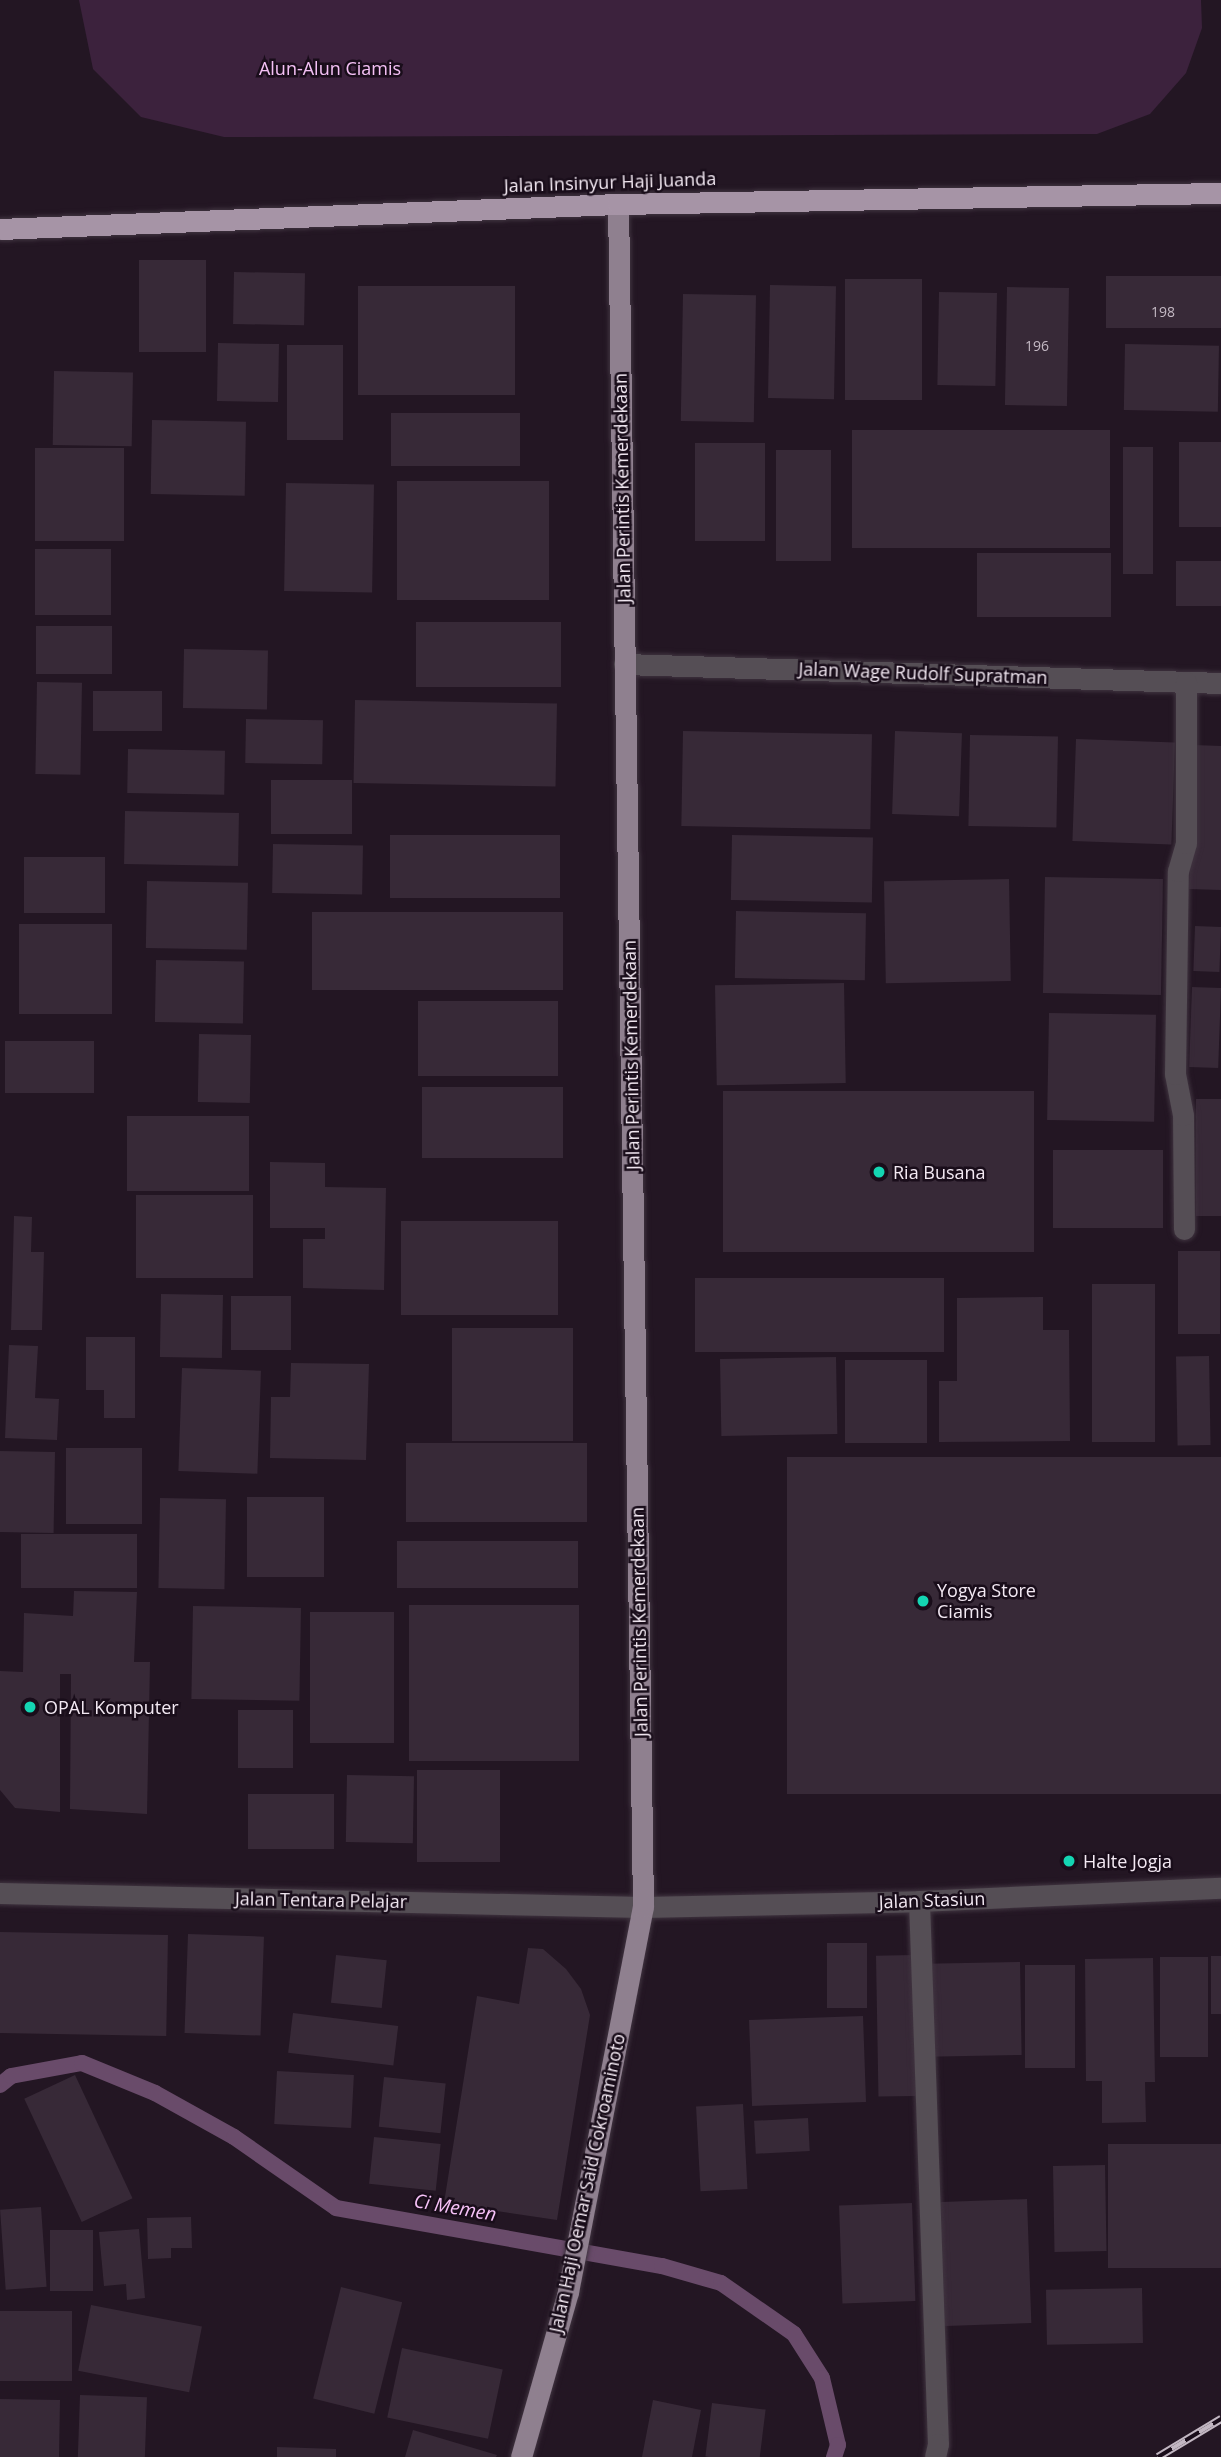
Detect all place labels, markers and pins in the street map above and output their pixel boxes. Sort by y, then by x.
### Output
place label: Ria Busana [893,1161,986,1183]
marker: Ria Busana [871,1164,887,1180]
place label: Yogya Store Ciamis [937,1580,1036,1622]
marker: Yogya Store Ciamis [915,1593,931,1609]
place label: OPAL Komputer [44,1696,179,1718]
marker: OPAL Komputer [22,1699,38,1715]
place label: Halte Jogja [1083,1850,1172,1872]
marker: Halte Jogja [1061,1853,1077,1869]

